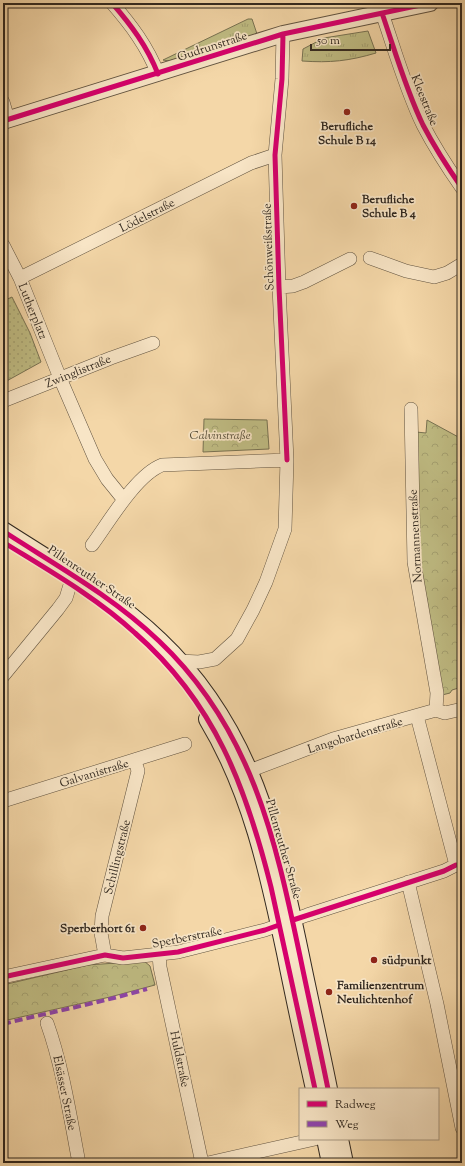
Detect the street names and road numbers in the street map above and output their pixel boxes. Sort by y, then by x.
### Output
street label: Gudrunstraße [175,27,250,67]
street label: Kleestraße [406,72,443,129]
street label: Lödelstraße [117,194,179,238]
street label: Schönweißstraße [258,203,280,291]
street label: Lutherplatz [13,281,52,343]
street label: Zwinglistraße [43,350,114,393]
street label: Normannenstraße [405,488,427,583]
street label: Pillenreuther Straße [44,542,140,614]
street label: Langobardenstraße [306,713,405,759]
street label: Galvanistraße [57,755,132,793]
street label: Pillenreuther Straße [260,797,306,902]
street label: Schillingstraße [100,817,136,897]
street label: Sperberstraße [151,922,224,954]
street label: Huldstraße [164,1029,194,1089]
street label: Elsässer Straße [47,1054,81,1133]

